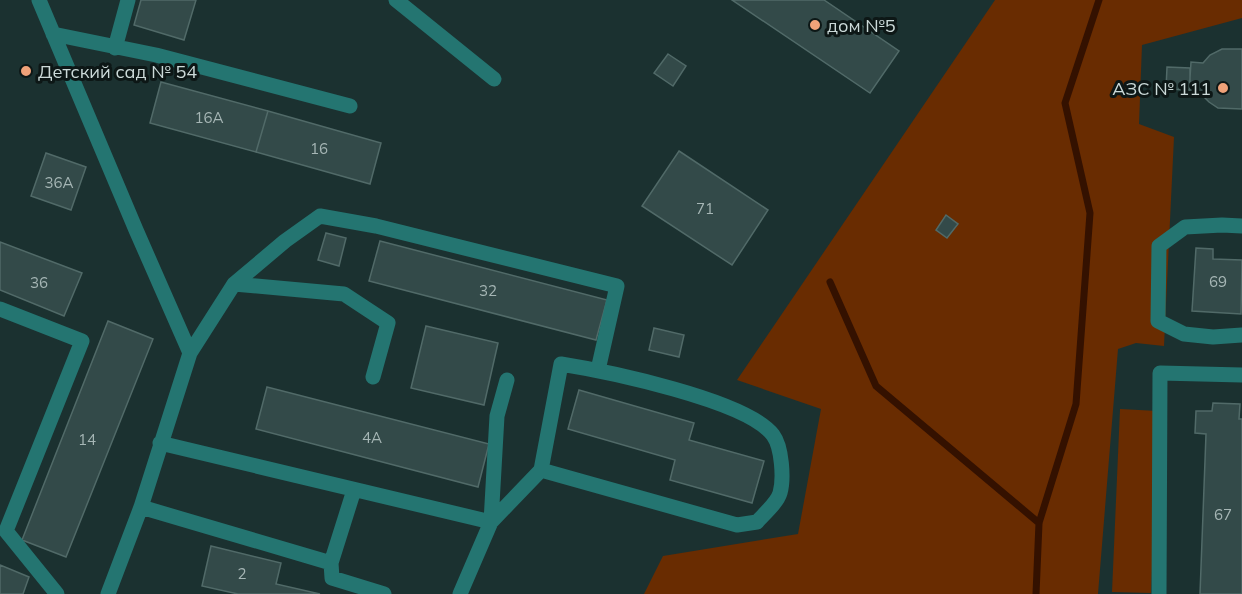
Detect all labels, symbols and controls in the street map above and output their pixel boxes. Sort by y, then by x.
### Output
place label: дом №5 [827,14,896,37]
marker: дом №5 [808,18,822,32]
place label: Детский сад № 54 [38,60,197,83]
marker: Детский сад № 54 [19,64,33,78]
place label: АЗС № 111 [1112,77,1211,100]
marker: АЗС № 111 [1216,81,1230,95]
house number: 16А [194,108,224,127]
house number: 16 [310,139,328,158]
house number: 36А [44,173,74,192]
house number: 71 [696,199,714,218]
house number: 69 [1209,272,1227,291]
house number: 36 [30,273,48,292]
house number: 32 [479,281,497,300]
house number: 4А [362,428,382,447]
house number: 14 [78,430,96,449]
house number: 67 [1214,505,1232,524]
house number: 2 [237,564,247,583]

